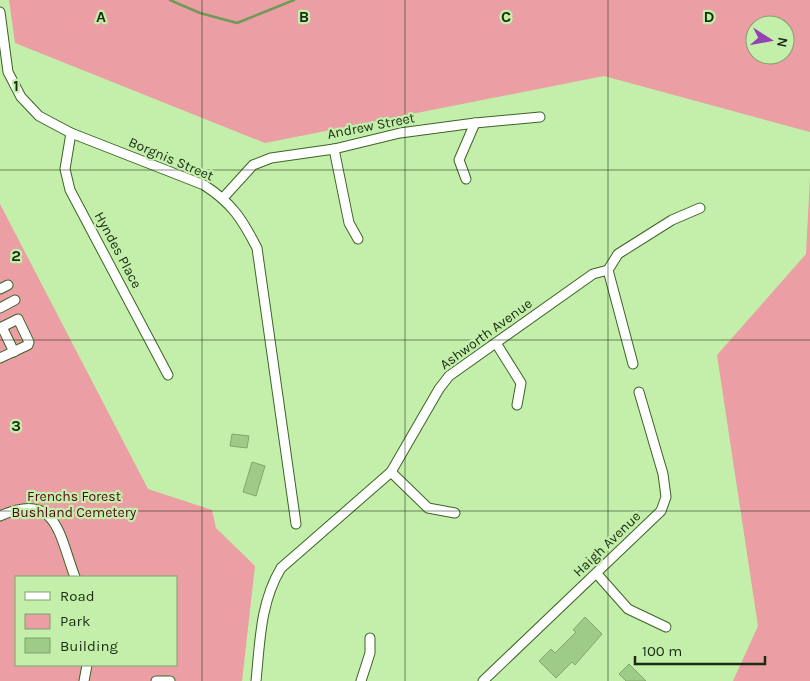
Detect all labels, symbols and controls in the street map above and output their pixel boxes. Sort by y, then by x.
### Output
text: A [96,7,106,26]
text: B [299,7,309,26]
text: C [501,7,511,26]
text: D [704,7,715,26]
north arrow [745,15,795,65]
text: N [773,36,792,49]
text: 1 [13,76,19,95]
street label: Andrew Street [326,109,416,143]
street label: Borgnis Street [126,133,216,185]
street label: Hyndes Place [91,209,145,291]
text: 2 [11,246,21,265]
street label: Ashworth Avenue [437,295,535,373]
text: 3 [11,416,21,435]
park label: Frenchs Forest Bushland Cemetery [12,488,137,521]
street label: Haigh Avenue [570,508,644,580]
legend [15,576,178,666]
text: Road [60,587,95,605]
text: Park [60,612,90,630]
scale bar [635,634,765,666]
text: Building [60,637,118,655]
text: 100 m [642,642,682,660]

